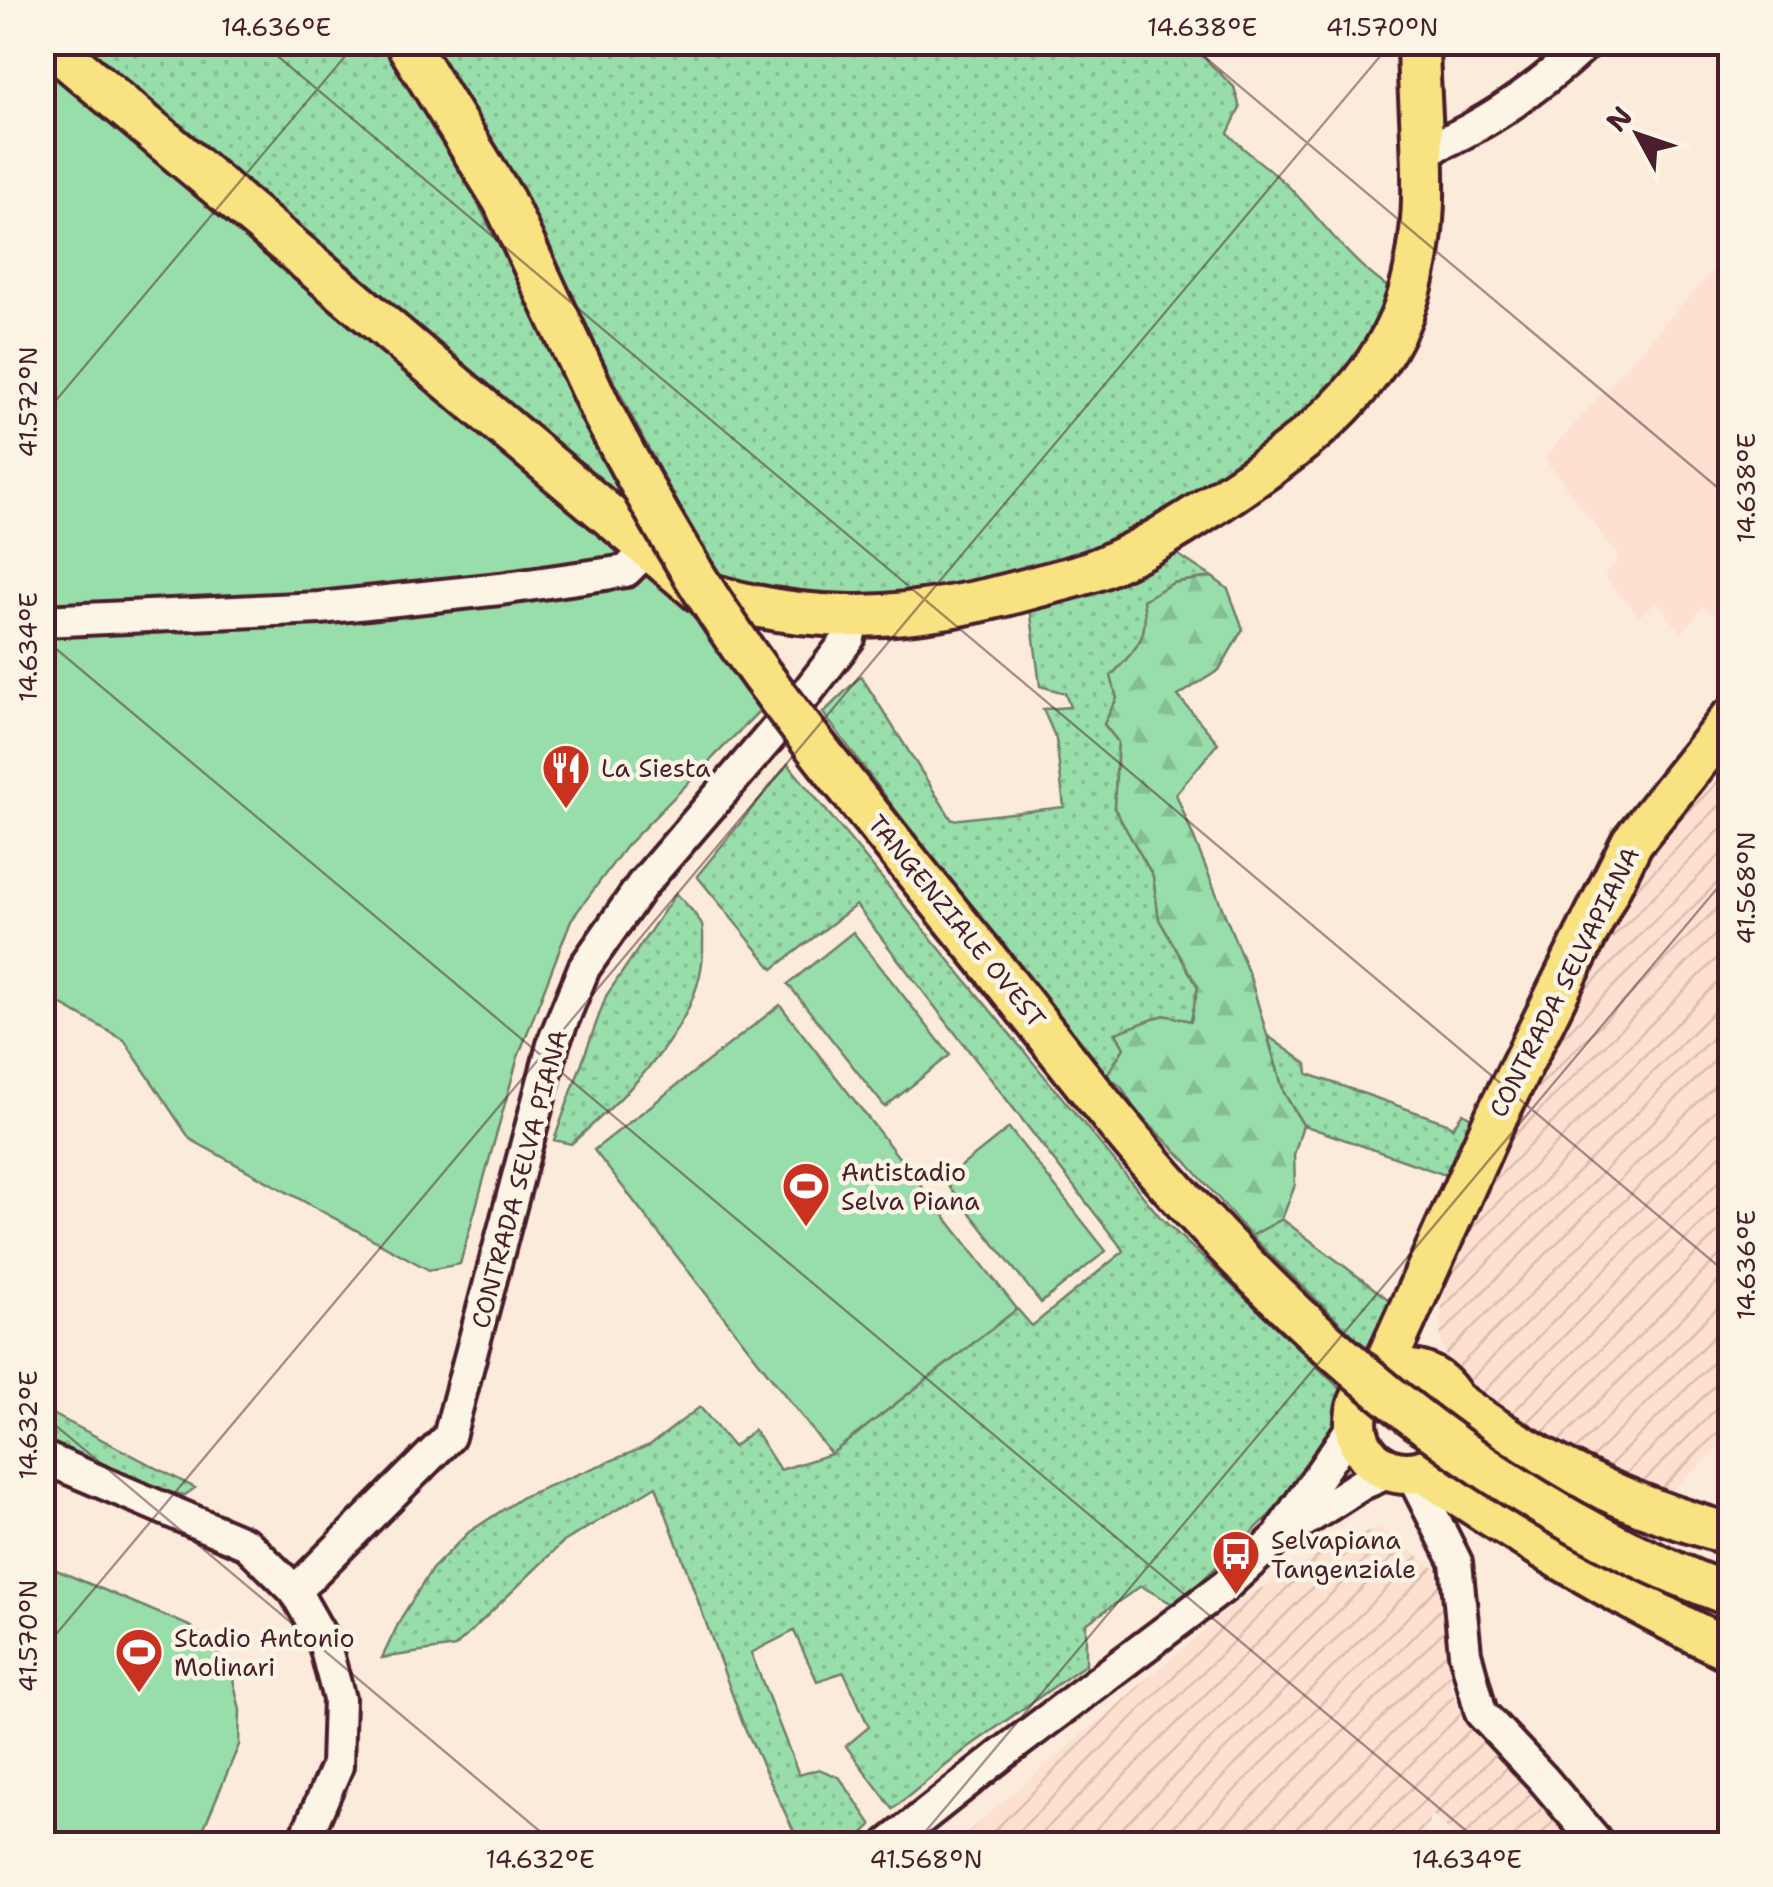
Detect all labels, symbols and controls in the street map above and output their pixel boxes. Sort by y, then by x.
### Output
text: 14.636°E [221,10,331,44]
text: 14.638°E [1147,10,1257,44]
text: 41.570°N [1326,10,1438,44]
north arrow [1588,85,1688,185]
text: N [1597,98,1641,140]
text: 41.572°N [11,346,45,458]
text: 14.638°E [1729,433,1763,543]
text: 14.634°E [11,592,45,702]
restaurant icon: La Siesta [540,742,592,810]
place label: La Siesta [601,751,711,785]
street label: TANGENZIALE OVEST [860,807,1054,1035]
text: 41.568°N [1729,832,1763,944]
street label: CONTRADA SELVAPIANA [1481,841,1647,1123]
street label: CONTRADA SELVA PIANA [463,1026,575,1332]
place label: Antistadio Selva Piana [841,1155,980,1218]
sports icon: Antistadio Selva Piana [780,1160,832,1228]
text: 14.636°E [1729,1210,1763,1320]
text: 14.632°E [11,1370,45,1480]
place label: Selvapiana Tangenziale [1271,1523,1416,1586]
bus stop icon: Selvapiana Tangenziale [1210,1528,1262,1596]
text: 41.570°N [11,1580,45,1692]
place label: Stadio Antonio Molinari [174,1621,355,1684]
sports icon: Stadio Antonio Molinari [113,1626,165,1694]
text: 14.632°E [485,1842,595,1876]
text: 41.568°N [870,1842,982,1876]
text: 14.634°E [1412,1842,1522,1876]

